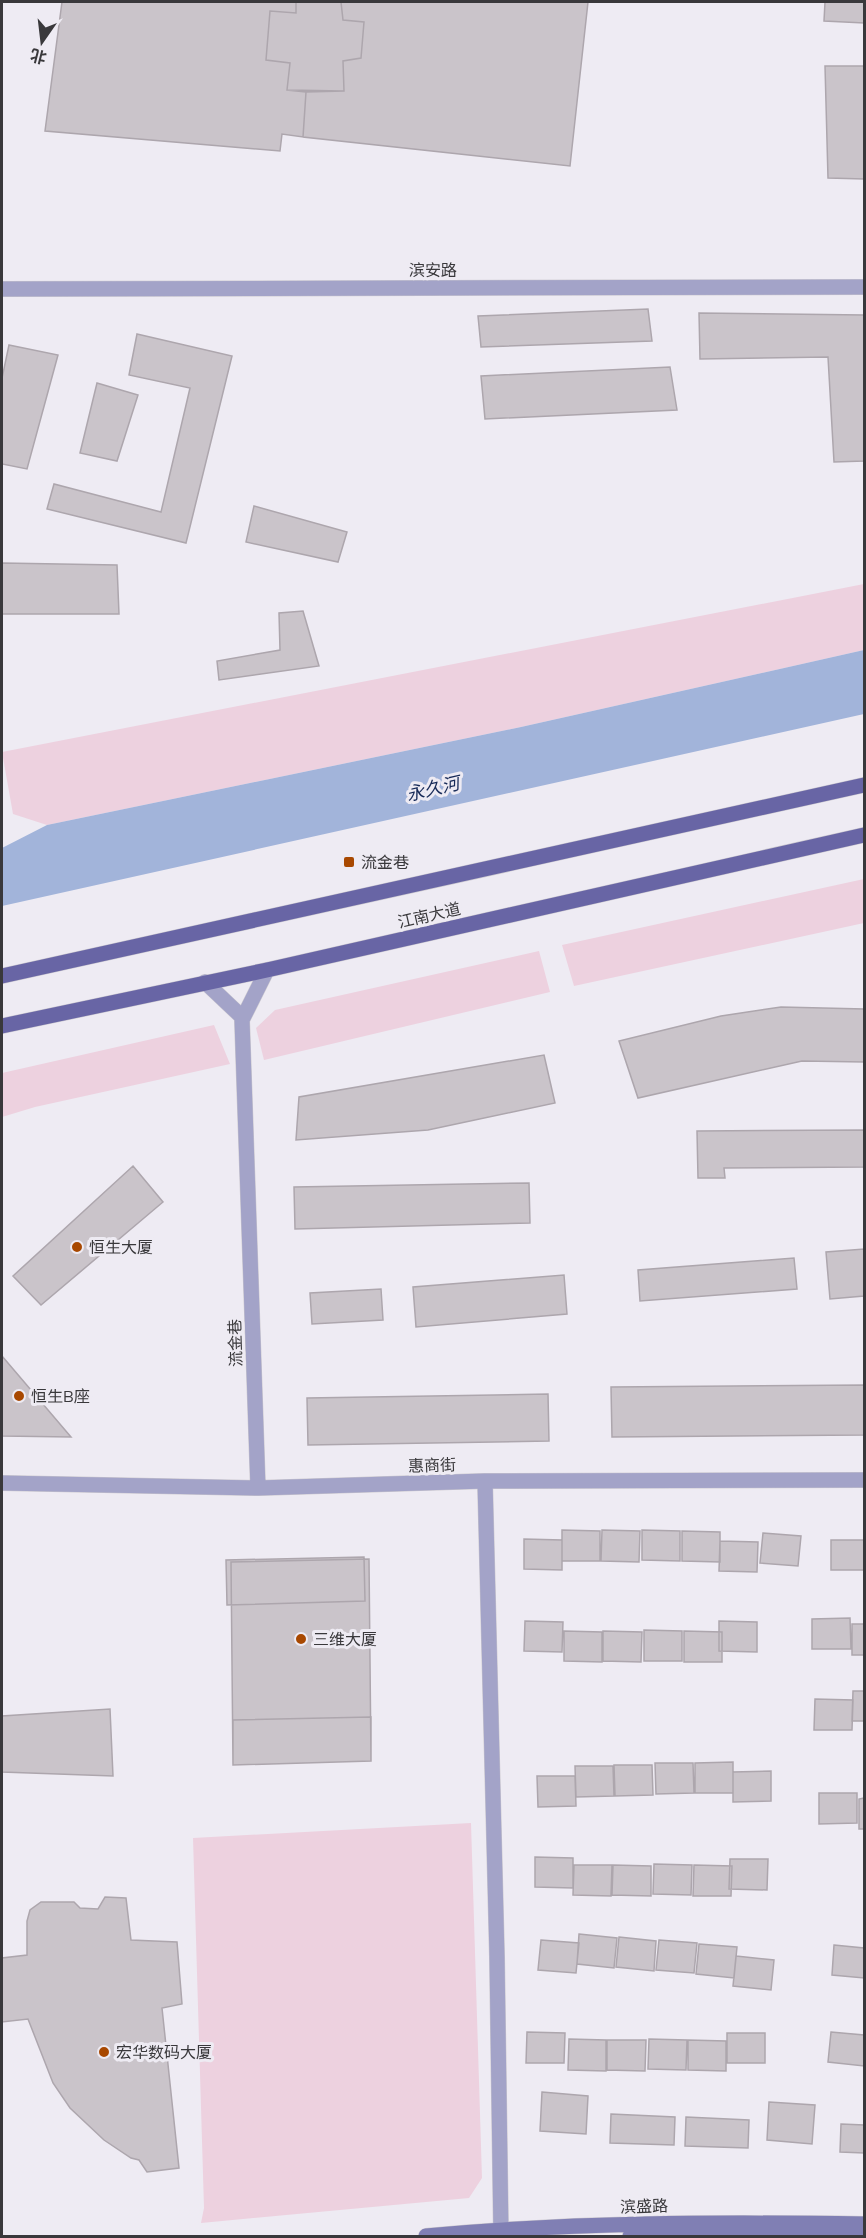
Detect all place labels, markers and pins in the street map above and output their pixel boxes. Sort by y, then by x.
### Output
place label: 流金巷 [361,852,409,874]
marker: 流金巷 [342,855,356,869]
place label: 恒生大厦 [89,1237,153,1259]
marker: 恒生大厦 [70,1240,84,1254]
place label: 恒生B座 [31,1386,90,1408]
marker: 恒生B座 [12,1389,26,1403]
place label: 三维大厦 [313,1629,377,1651]
marker: 三维大厦 [294,1632,308,1646]
place label: 宏华数码大厦 [116,2042,212,2064]
marker: 宏华数码大厦 [97,2045,111,2059]

